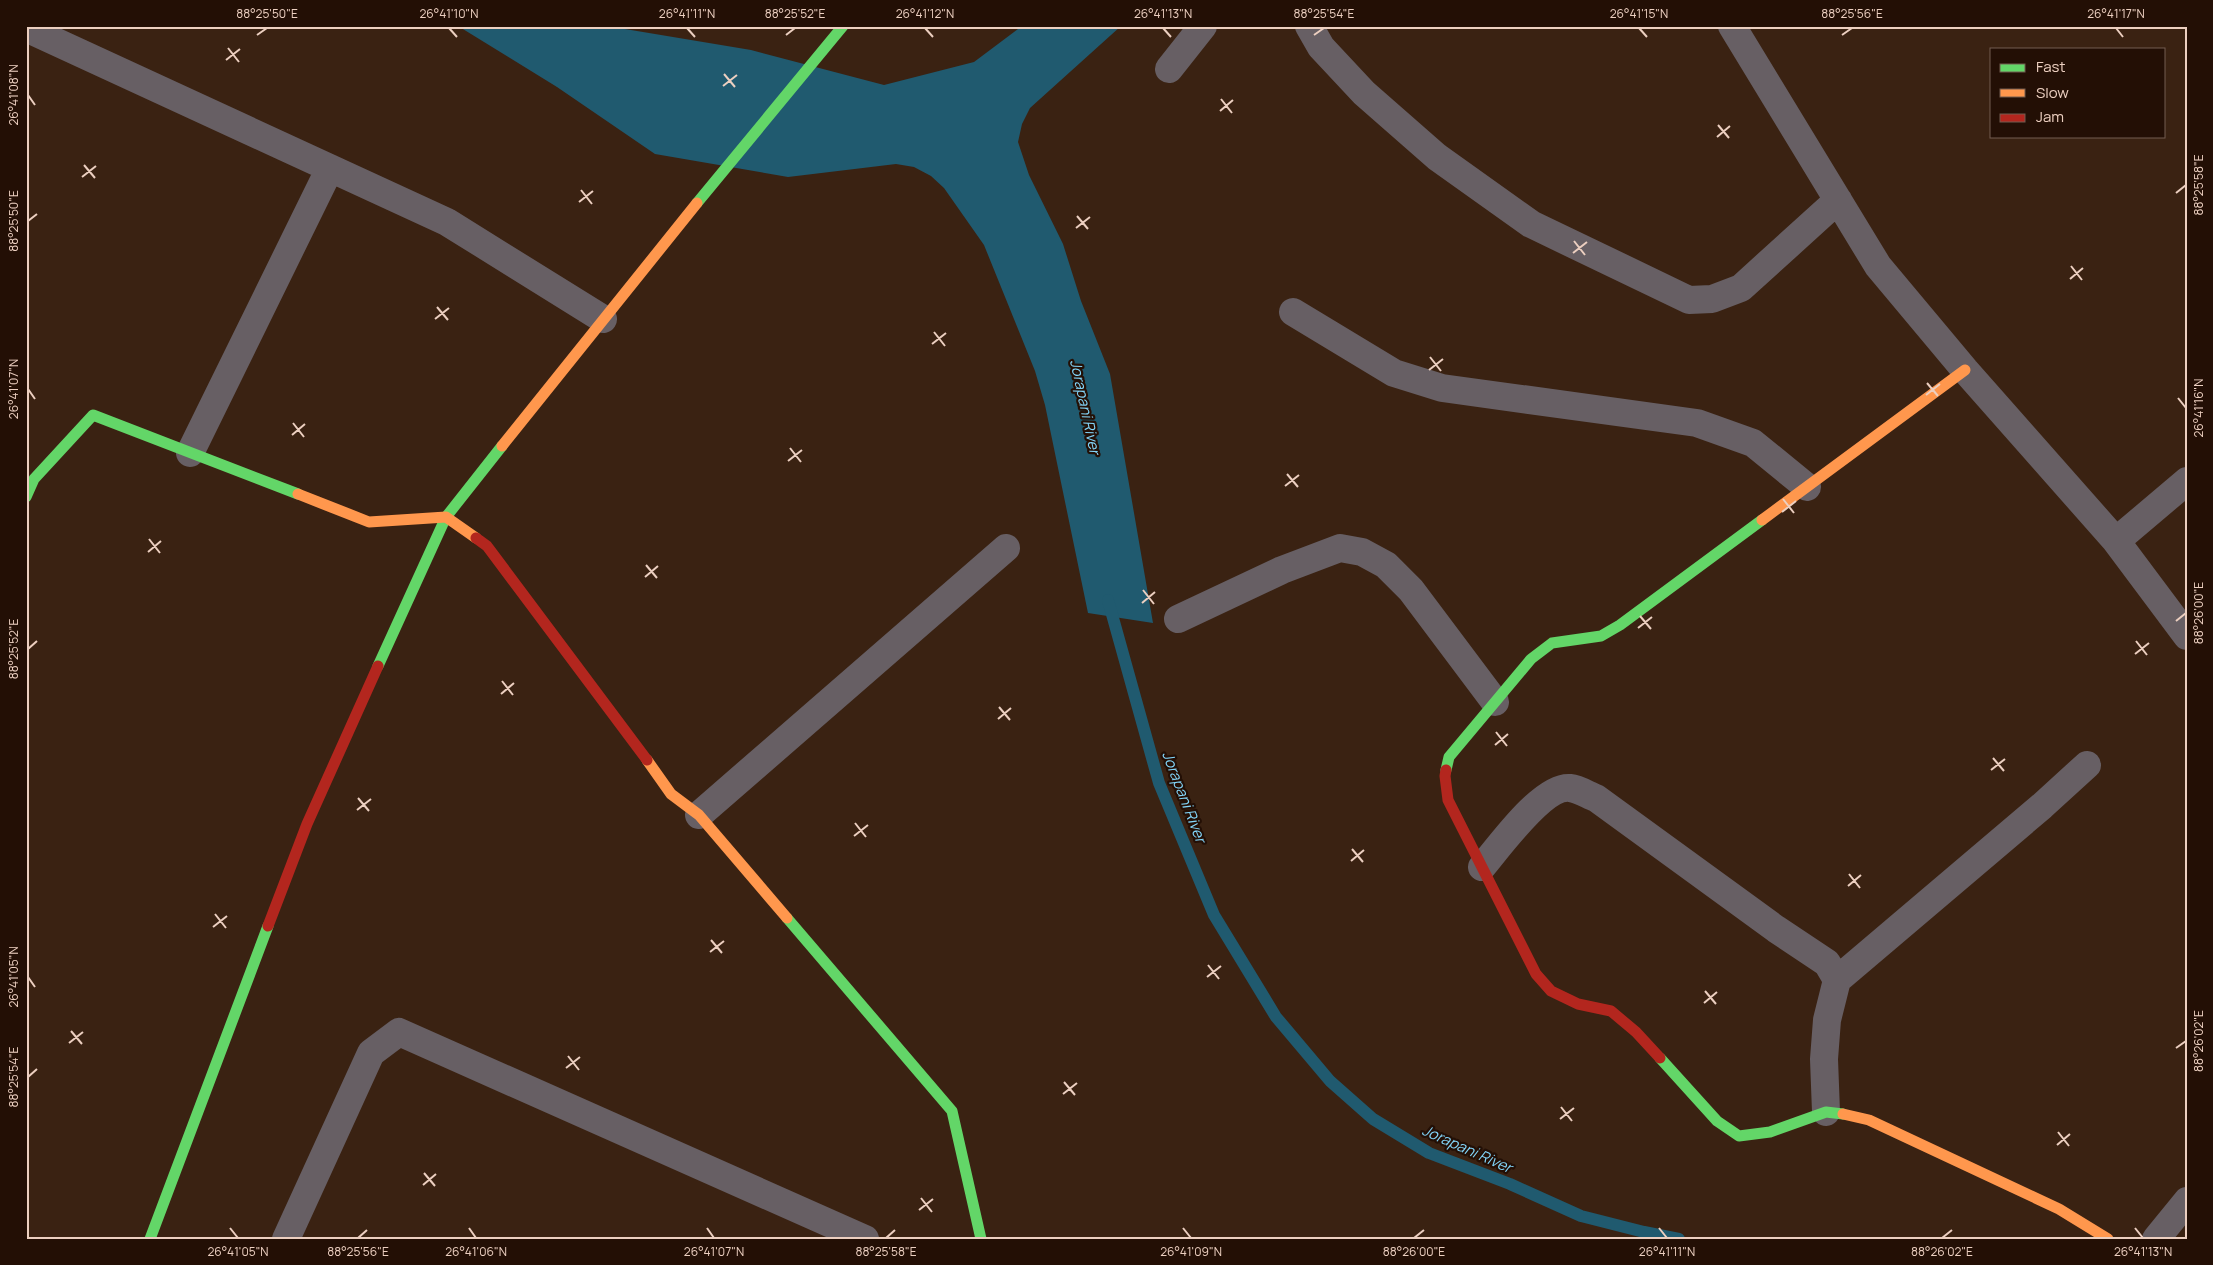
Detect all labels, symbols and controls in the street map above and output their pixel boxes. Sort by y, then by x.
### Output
text: 88°25'50"E [236,5,298,22]
text: 26°41'10"N [420,5,478,22]
text: 26°41'11"N [659,5,715,22]
text: 88°25'52"E [765,5,825,22]
text: 26°41'12"N [896,5,954,22]
text: 26°41'13"N [1134,5,1192,22]
text: 88°25'54"E [1294,5,1355,22]
text: 26°41'15"N [1610,5,1668,22]
text: 88°25'56"E [1821,5,1883,22]
text: 26°41'17"N [2087,5,2145,22]
legend [1990,48,2166,138]
text: Fast [2036,56,2065,77]
text: 26°41'08"N [5,64,22,126]
text: Slow [2036,82,2069,103]
text: Jam [2036,106,2064,127]
text: 88°25'58"E [2190,154,2207,216]
text: 88°25'50"E [5,190,22,252]
water label: Jorapani River [1065,358,1106,459]
text: 26°41'07"N [5,359,22,419]
text: 26°41'16"N [2190,378,2207,438]
text: 88°26'00"E [2190,582,2207,644]
text: 88°25'52"E [5,619,22,679]
water label: Jorapani River [1157,748,1212,848]
text: 26°41'05"N [5,946,22,1008]
text: 88°26'02"E [2190,1010,2207,1072]
text: 88°25'54"E [5,1046,22,1107]
water label: Jorapani River [1419,1119,1518,1179]
text: 26°41'05"N [207,1243,269,1260]
text: 88°25'56"E [327,1243,389,1260]
text: 26°41'06"N [445,1243,507,1260]
text: 26°41'07"N [684,1243,744,1260]
text: 88°25'58"E [855,1243,917,1260]
text: 26°41'09"N [1160,1243,1222,1260]
text: 88°26'00"E [1383,1243,1445,1260]
text: 26°41'11"N [1639,1243,1695,1260]
text: 88°26'02"E [1911,1243,1973,1260]
text: 26°41'13"N [2114,1243,2172,1260]

